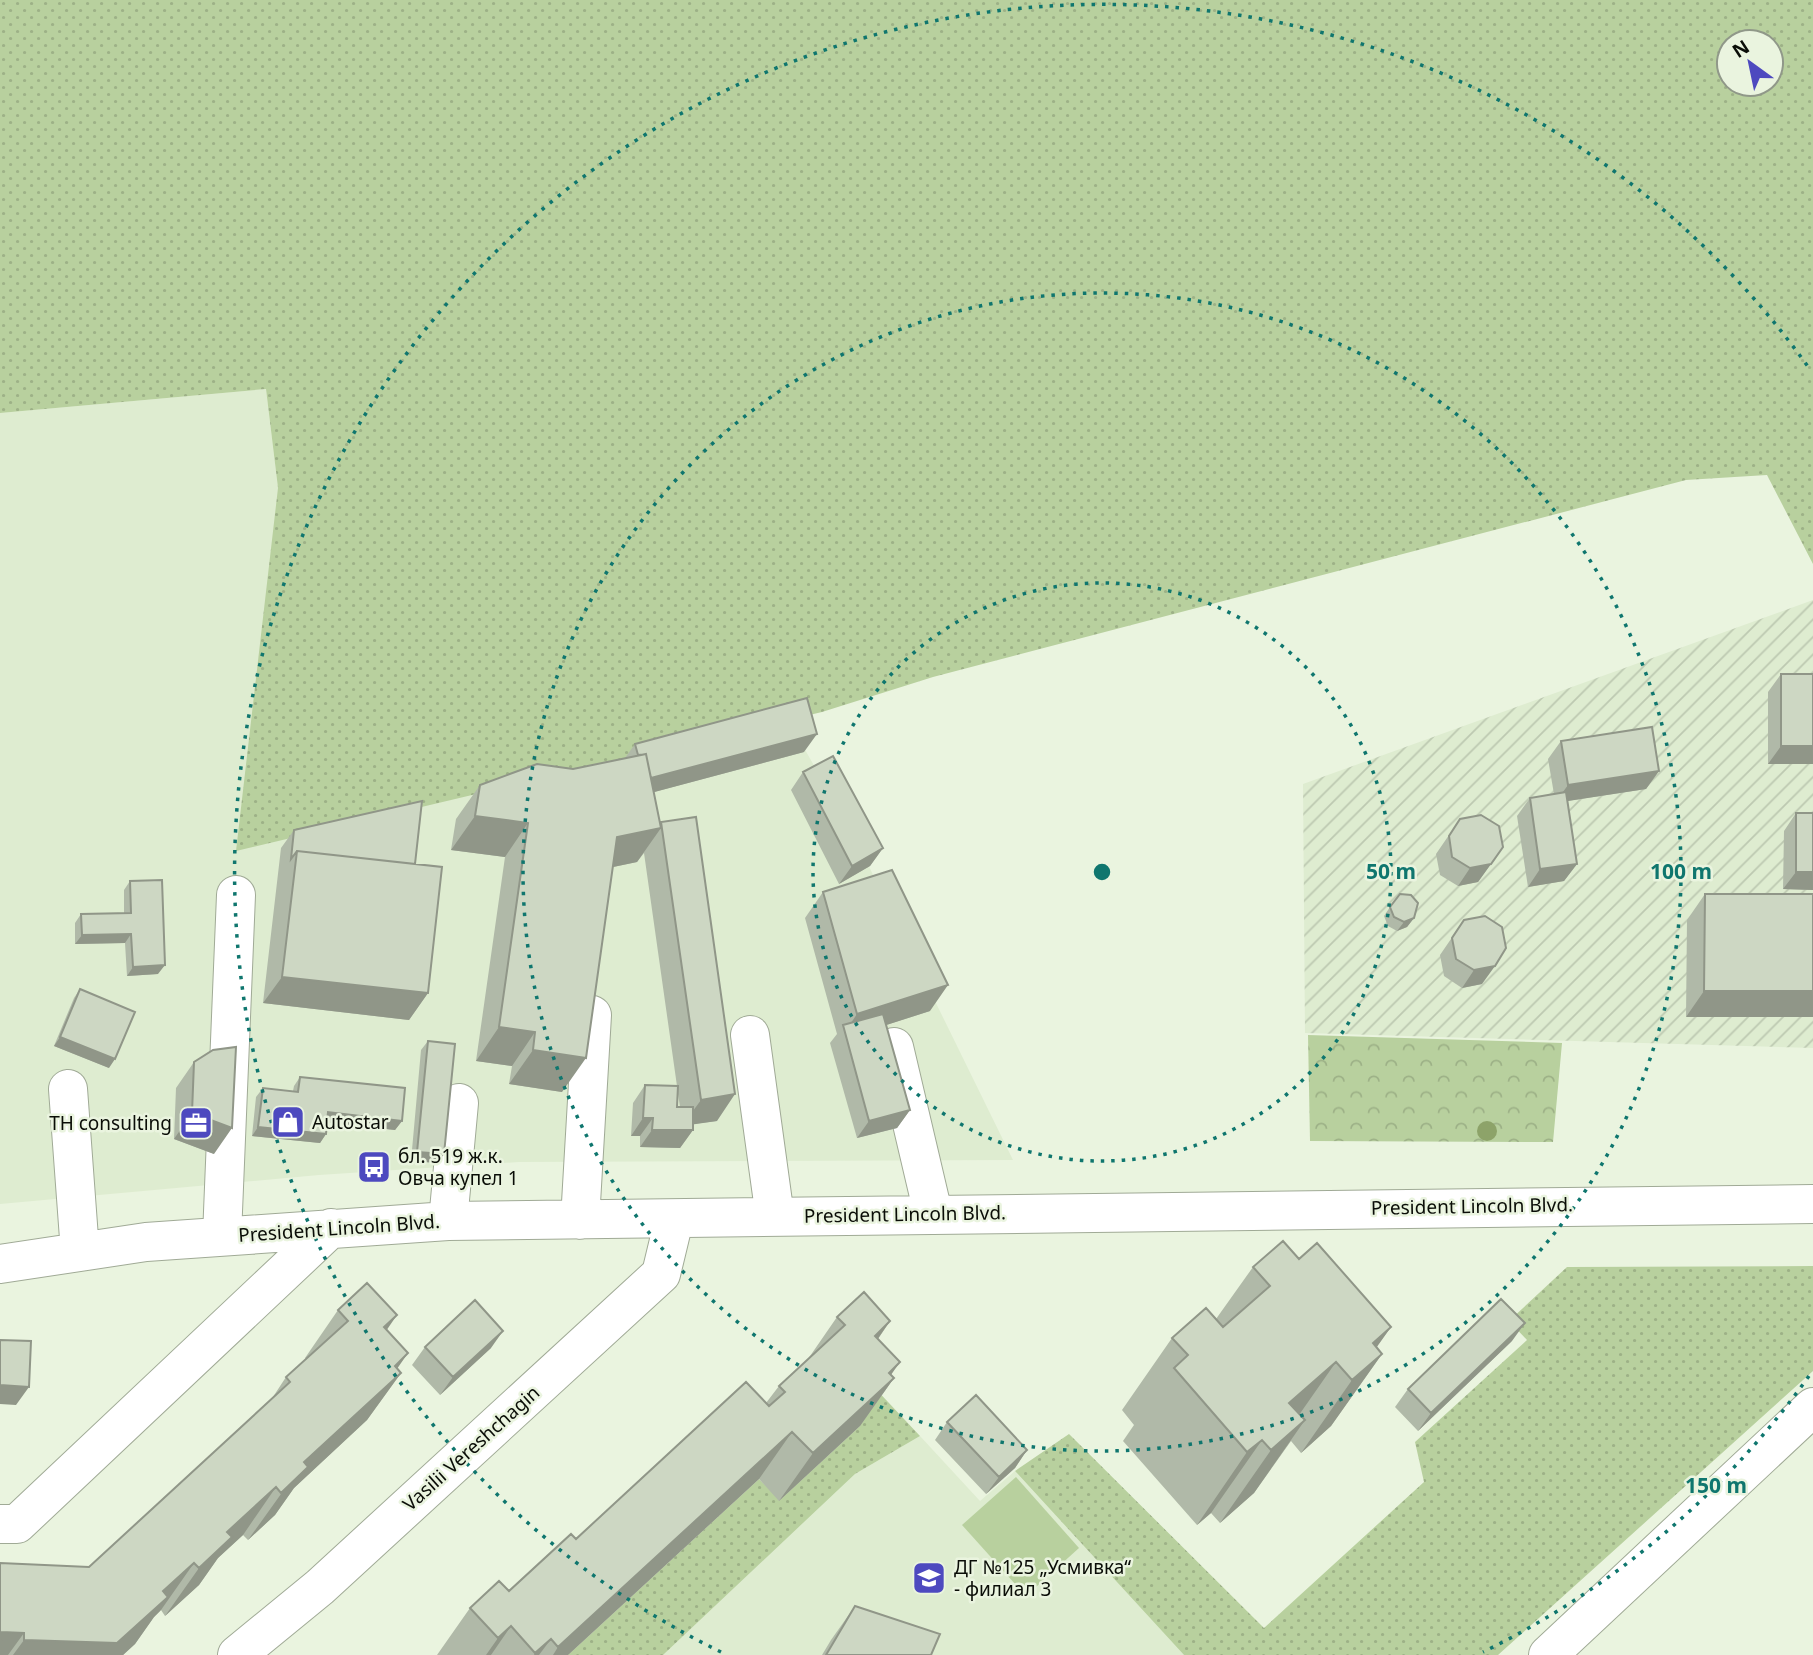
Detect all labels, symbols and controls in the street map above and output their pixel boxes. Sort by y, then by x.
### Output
north arrow [1715,28,1785,98]
text: N [1727,34,1754,64]
text: 50 m [1366,857,1416,885]
text: 100 m [1650,857,1712,885]
centre of rings [1090,860,1114,884]
shop icon: Autostar [269,1103,307,1141]
office icon: TH consulting [177,1104,215,1142]
place label: Autostar [312,1109,389,1135]
place label: TH consulting [49,1110,172,1136]
place label: бл. 519 ж.к. Овча купел 1 [398,1143,519,1191]
bus stop icon: бл. 519 ж.к. Овча купел 1 [355,1148,393,1186]
street label: President Lincoln Blvd. [1371,1191,1573,1221]
street label: President Lincoln Blvd. [804,1199,1006,1229]
street label: President Lincoln Blvd. [237,1208,441,1248]
street label: Vasilii Vereshchagin [397,1379,545,1517]
text: 150 m [1685,1471,1747,1499]
place label: ДГ №125 „Усмивка“ - филиал 3 [954,1554,1131,1602]
school or university icon: ДГ №125 „Усмивка“ - филиал 3 [910,1559,948,1597]

